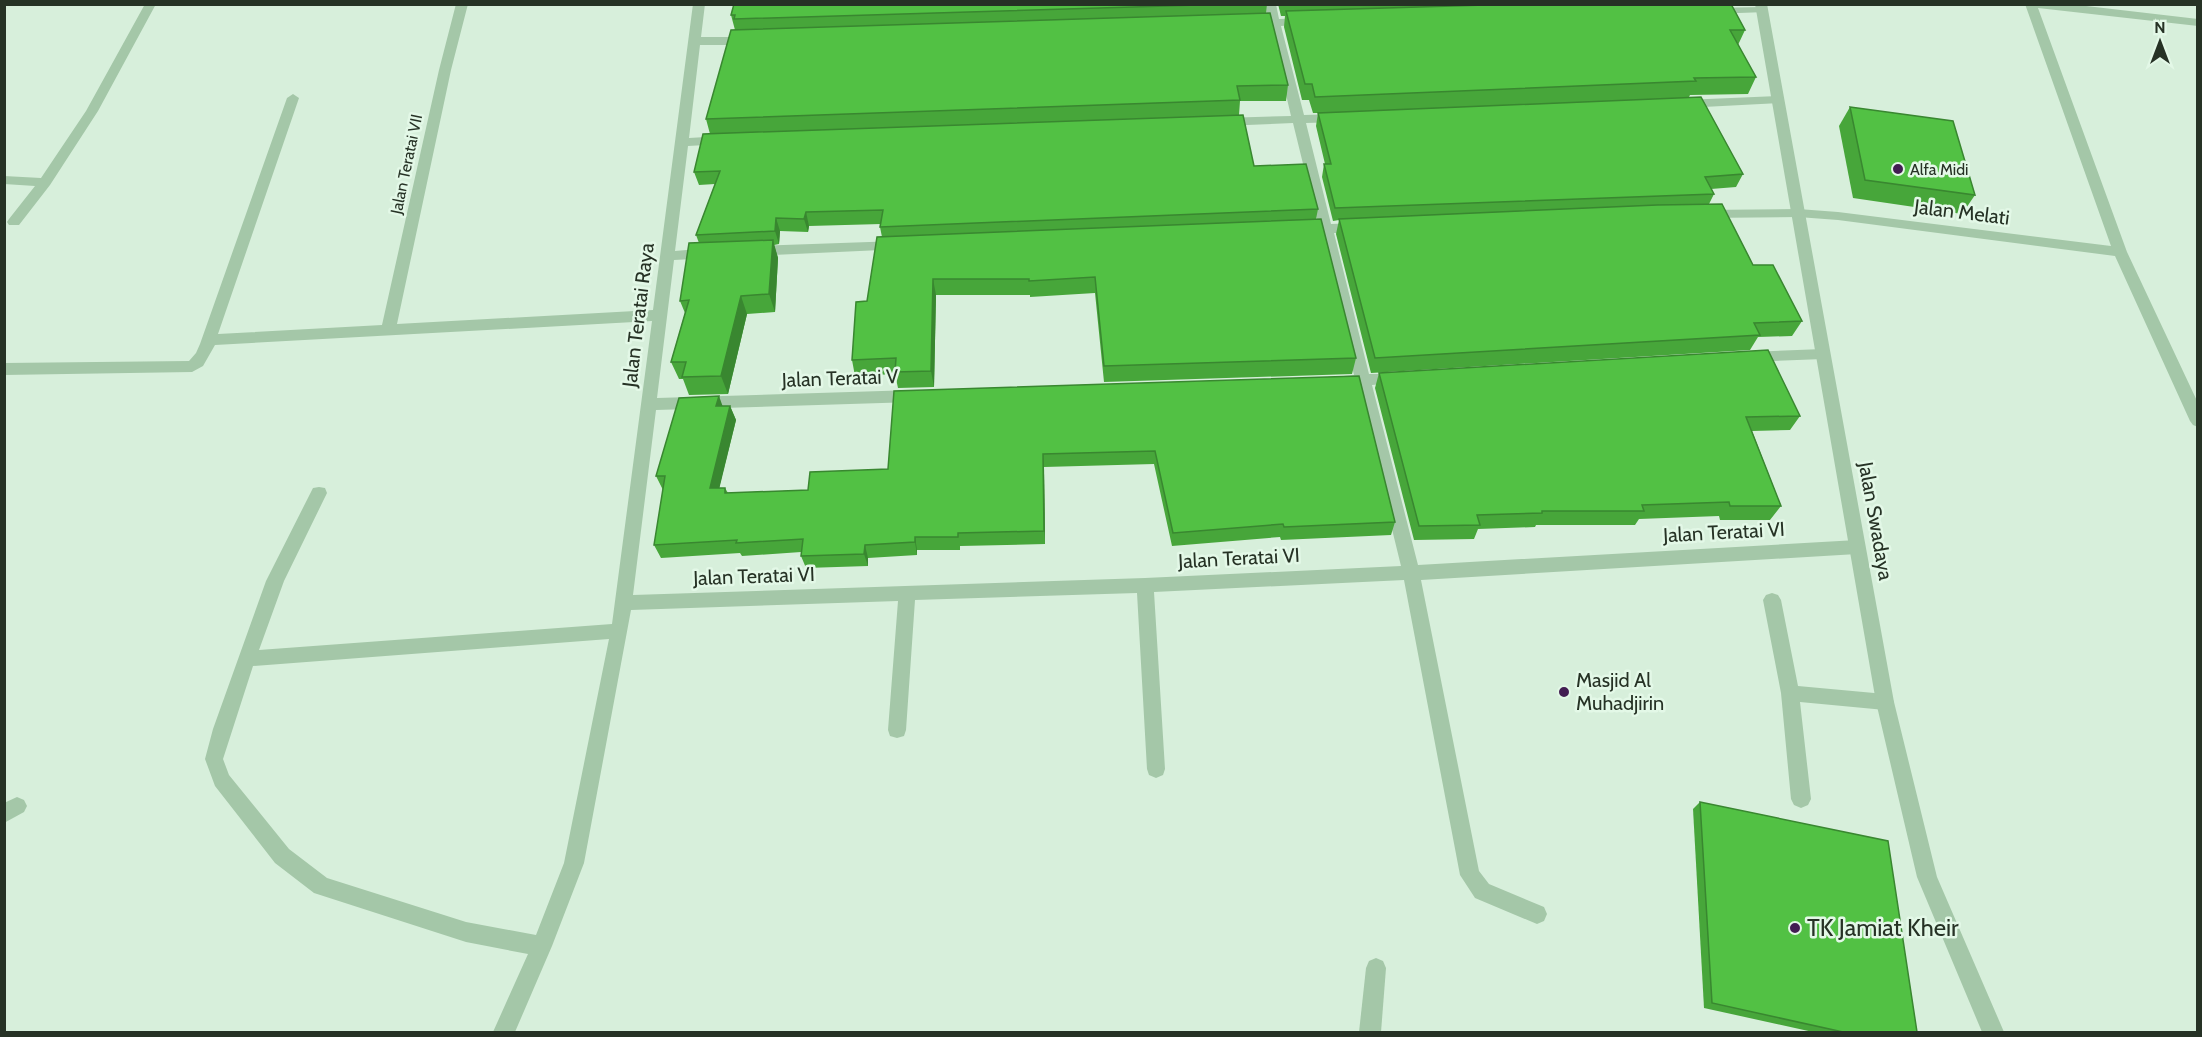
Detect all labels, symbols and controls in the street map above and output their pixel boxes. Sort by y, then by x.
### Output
north arrow [2130,12,2190,72]
text: N [2154,18,2166,37]
street label: Jalan Teratai VII [386,112,426,217]
place label: Alfa Midi [1910,160,1969,179]
marker: Alfa Midi [1891,162,1905,176]
street label: Jalan Melati [1912,194,2011,230]
street label: Jalan Teratai Raya [617,241,659,390]
street label: Jalan Teratai V [780,364,900,392]
street label: Jalan Swadaya [1854,459,1898,582]
street label: Jalan Teratai VI [1662,517,1785,547]
street label: Jalan Teratai VI [1177,543,1300,573]
street label: Jalan Teratai VI [692,562,815,590]
place label: Masjid Al Muhadjirin [1576,668,1664,715]
marker: Masjid Al Muhadjirin [1557,685,1571,699]
place label: TK Jamiat Kheir [1807,913,1959,942]
marker: TK Jamiat Kheir [1788,921,1802,935]

